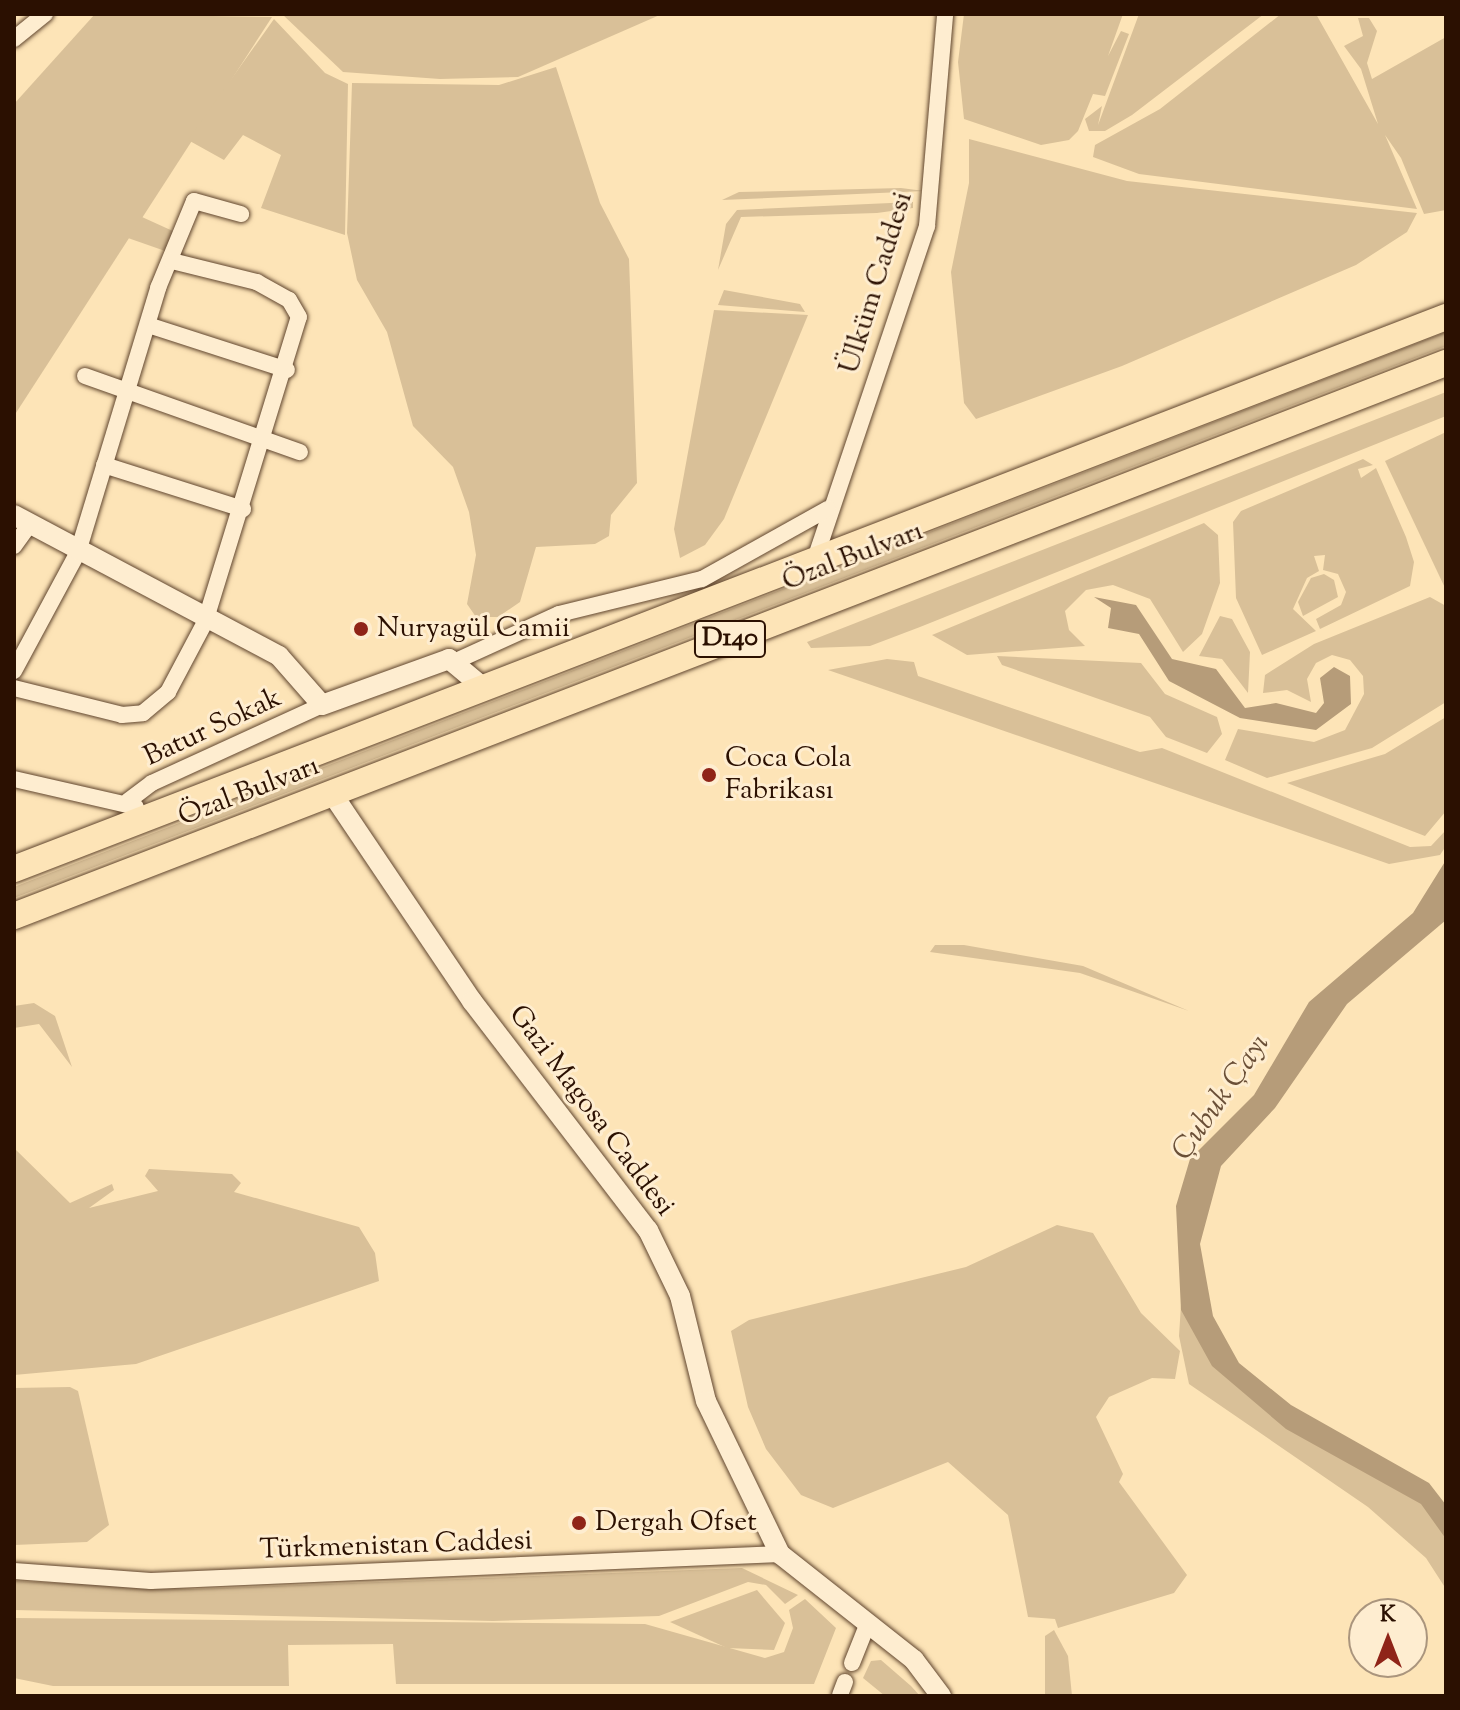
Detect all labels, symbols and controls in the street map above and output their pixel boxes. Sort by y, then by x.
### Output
street label: Ülküm Caddesi [833,188,921,378]
street label: Özal Bulvarı [778,515,928,599]
place label: Nuryagül Camii [377,612,570,646]
road number: D140 [692,617,768,661]
marker: Nuryagül Camii [352,620,370,638]
street label: Batur Sokak [139,682,287,774]
place label: Coca Cola Fabrikası [725,742,851,808]
street label: Özal Bulvarı [174,750,324,834]
marker: Coca Cola Fabrikası [700,766,718,784]
street label: Gazi Magosa Caddesi [501,999,681,1223]
water label: Çubuk Çayı [1165,1028,1279,1168]
place label: Dergah Ofset [595,1506,757,1540]
marker: Dergah Ofset [570,1514,588,1532]
street label: Türkmenistan Caddesi [259,1524,533,1568]
north arrow [1348,1598,1428,1678]
text: K [1380,1600,1396,1632]

